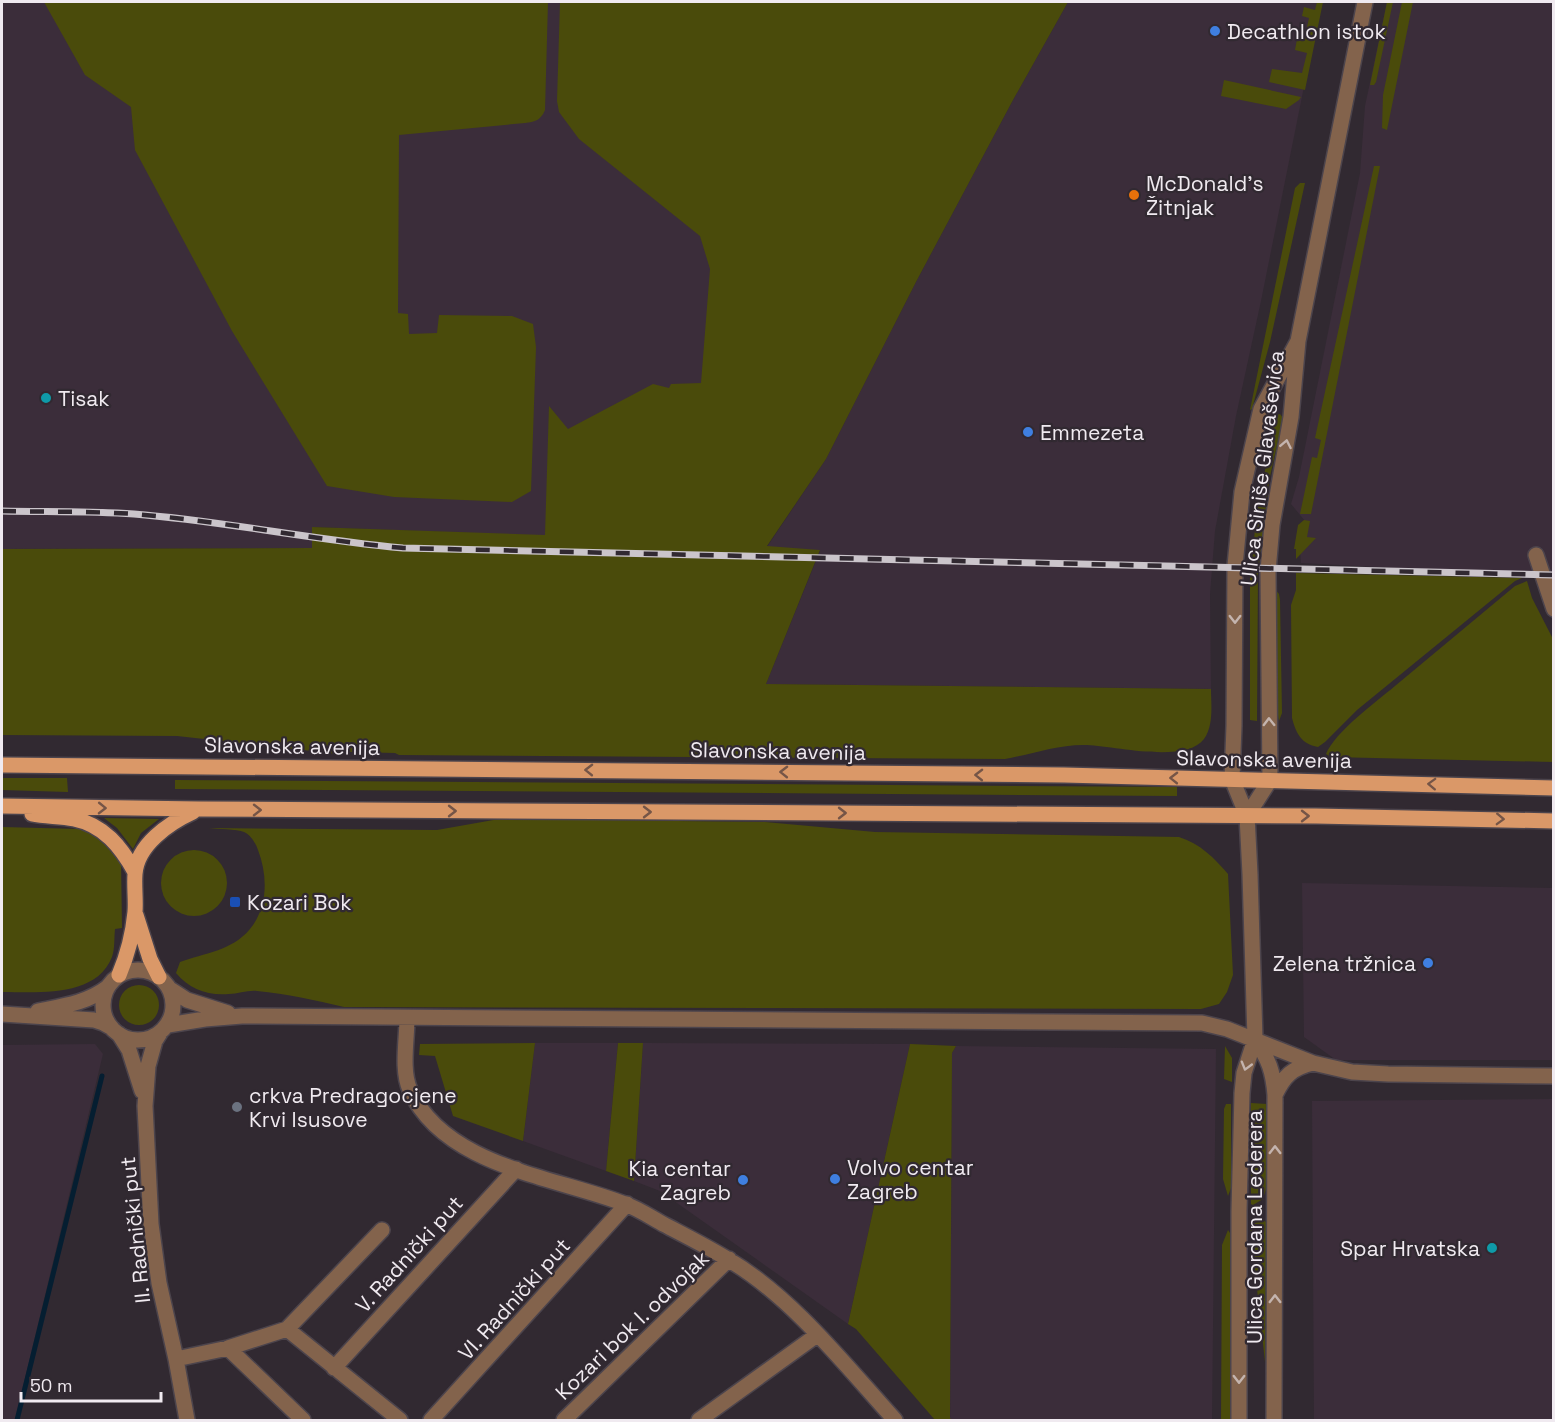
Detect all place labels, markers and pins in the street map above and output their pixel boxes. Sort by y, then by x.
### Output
place label: Decathlon istok [1227,18,1386,45]
marker: Decathlon istok [1208,24,1222,38]
place label: McDonald's Žitnjak [1146,170,1264,221]
marker: McDonald's Žitnjak [1127,188,1141,202]
place label: Tisak [58,385,110,412]
marker: Tisak [39,391,53,405]
place label: Emmezeta [1040,419,1144,446]
marker: Emmezeta [1021,425,1035,439]
place label: Kozari Bok [247,889,352,916]
marker: Kozari Bok [228,895,242,909]
place label: Zelena tržnica [1273,950,1416,977]
marker: Zelena tržnica [1421,956,1435,970]
place label: crkva Predragocjene Krvi Isusove [249,1082,457,1133]
marker: crkva Predragocjene Krvi Isusove [230,1100,244,1114]
place label: Volvo centar Zagreb [847,1154,974,1205]
place label: Kia centar Zagreb [628,1155,731,1206]
marker: Volvo centar Zagreb [828,1172,842,1186]
marker: Kia centar Zagreb [736,1173,750,1187]
place label: Spar Hrvatska [1340,1235,1480,1262]
marker: Spar Hrvatska [1485,1241,1499,1255]

